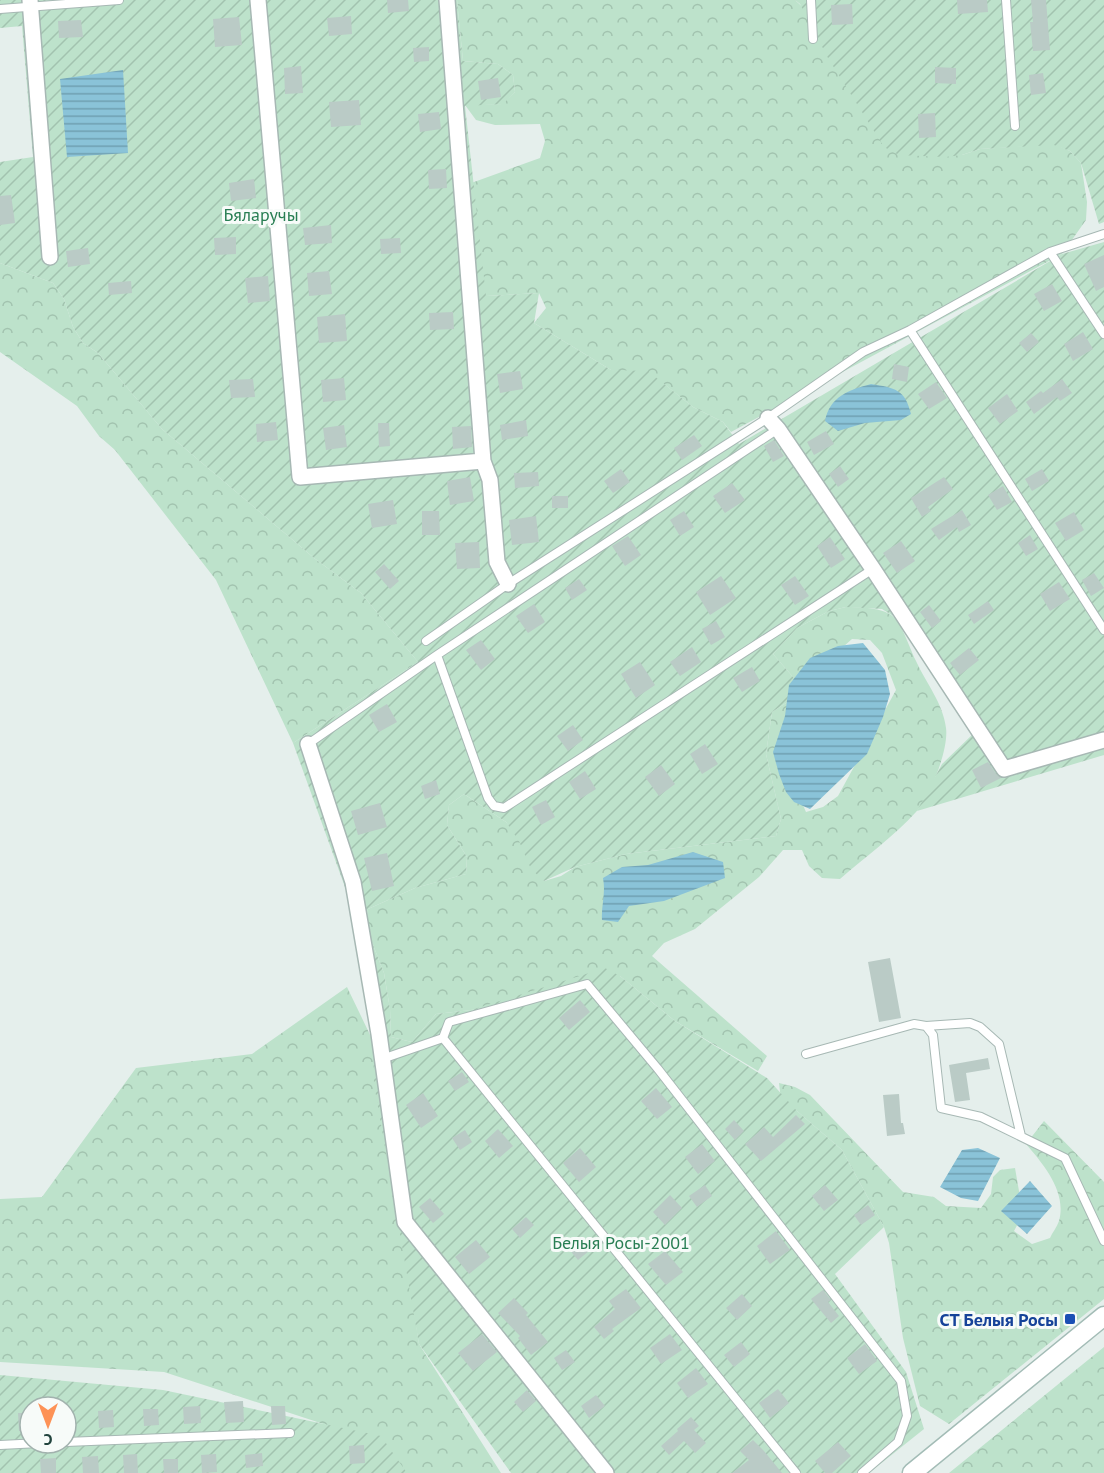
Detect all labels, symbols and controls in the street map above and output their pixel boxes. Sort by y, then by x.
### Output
park label: Бяларучы [223,203,299,226]
park label: Белыя Росы-2001 [552,1231,690,1254]
place label: СТ Белыя Росы [939,1308,1058,1331]
marker: СТ Белыя Росы [1063,1312,1077,1326]
north arrow [18,1395,78,1455]
text: С [43,1430,52,1450]

